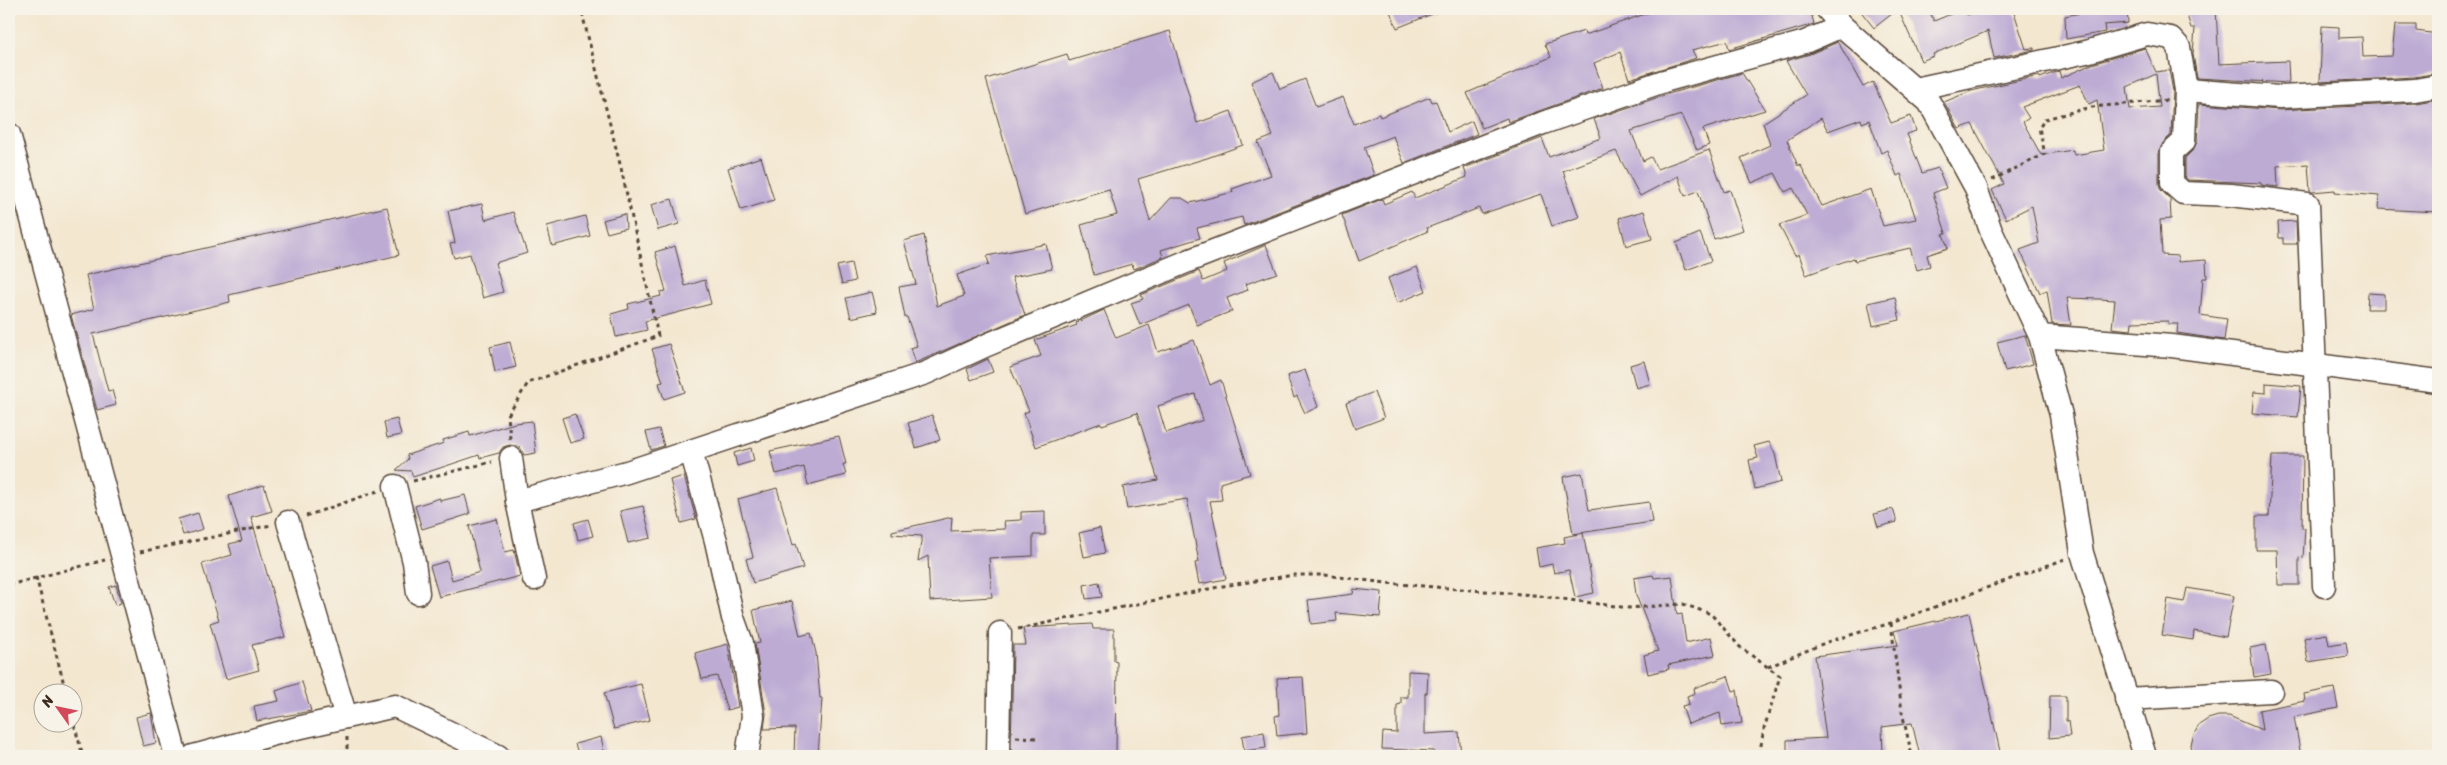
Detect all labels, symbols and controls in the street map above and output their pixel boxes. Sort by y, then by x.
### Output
north arrow [32,682,82,732]
text: N [34,690,61,713]

